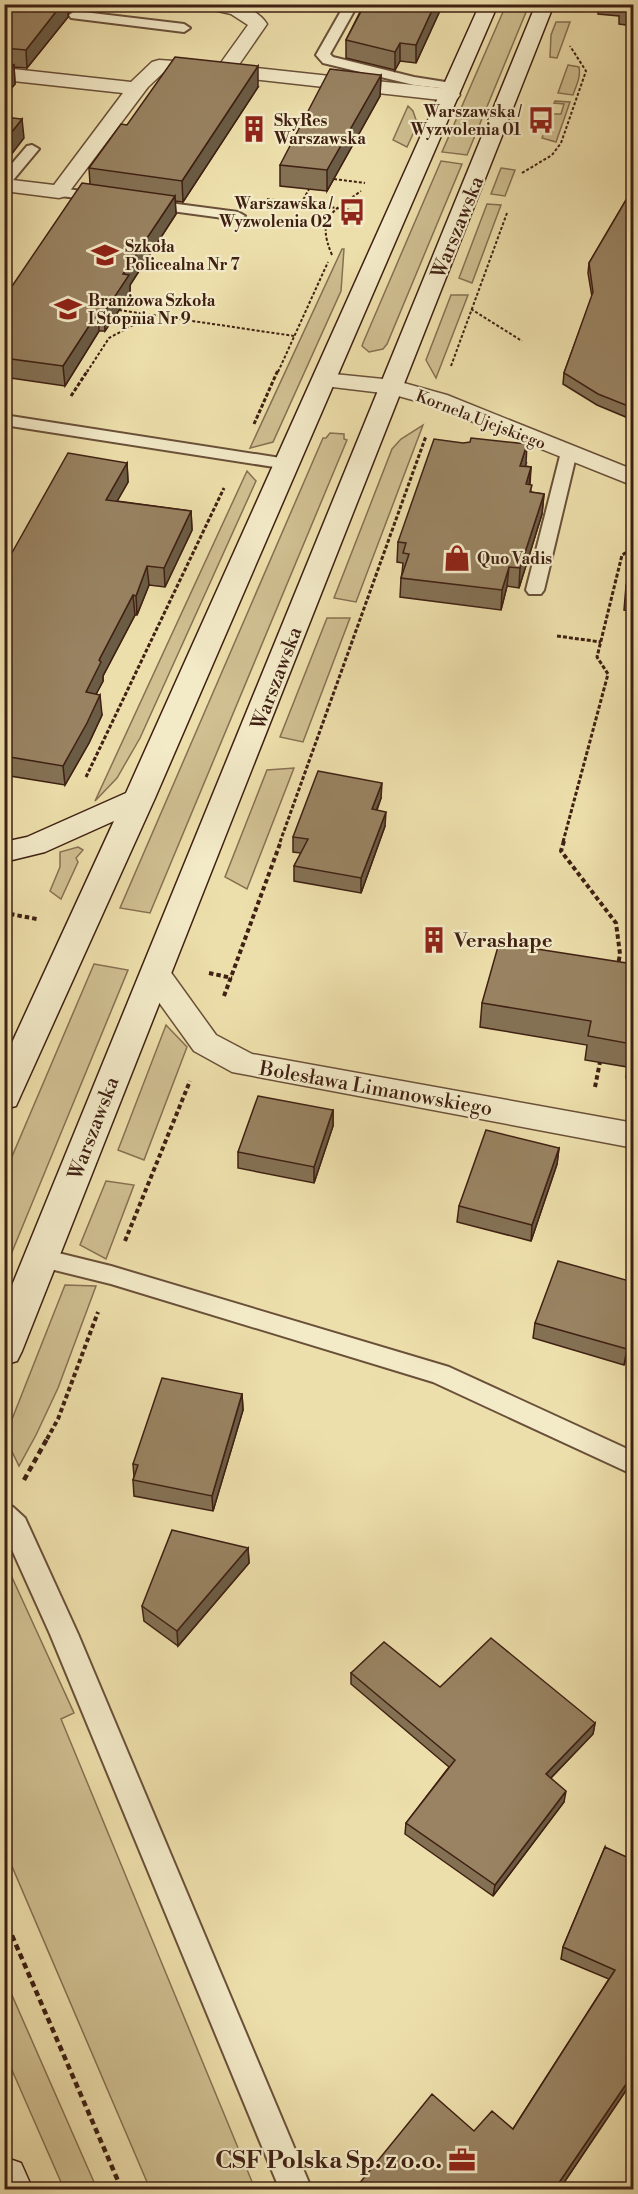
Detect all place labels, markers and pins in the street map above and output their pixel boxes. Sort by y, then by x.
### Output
place label: Warszawska / Wyzwolenia 01 [410,102,522,140]
bus stop icon: Warszawska / Wyzwolenia 01 [526,105,556,135]
place label: SkyRes Warszawska [273,111,366,149]
building icon: SkyRes Warszawska [239,114,269,144]
place label: Warszawska / Wyzwolenia 02 [218,194,333,232]
bus stop icon: Warszawska / Wyzwolenia 02 [337,197,367,227]
place label: Szkoła Policealna Nr 7 [125,237,240,275]
school or university icon: Szkoła Policealna Nr 7 [90,240,120,270]
place label: Branżowa Szkoła I Stopnia Nr 9 [88,291,216,329]
school or university icon: Branżowa Szkoła I Stopnia Nr 9 [53,294,83,324]
shop icon: Quo Vadis [442,543,472,573]
place label: Quo Vadis [477,549,552,569]
building icon: Verashape [419,925,449,955]
place label: Verashape [453,929,553,954]
office icon: CSF Polska Sp. z o.o. [447,2145,477,2175]
place label: CSF Polska Sp. z o.o. [215,2146,442,2176]

